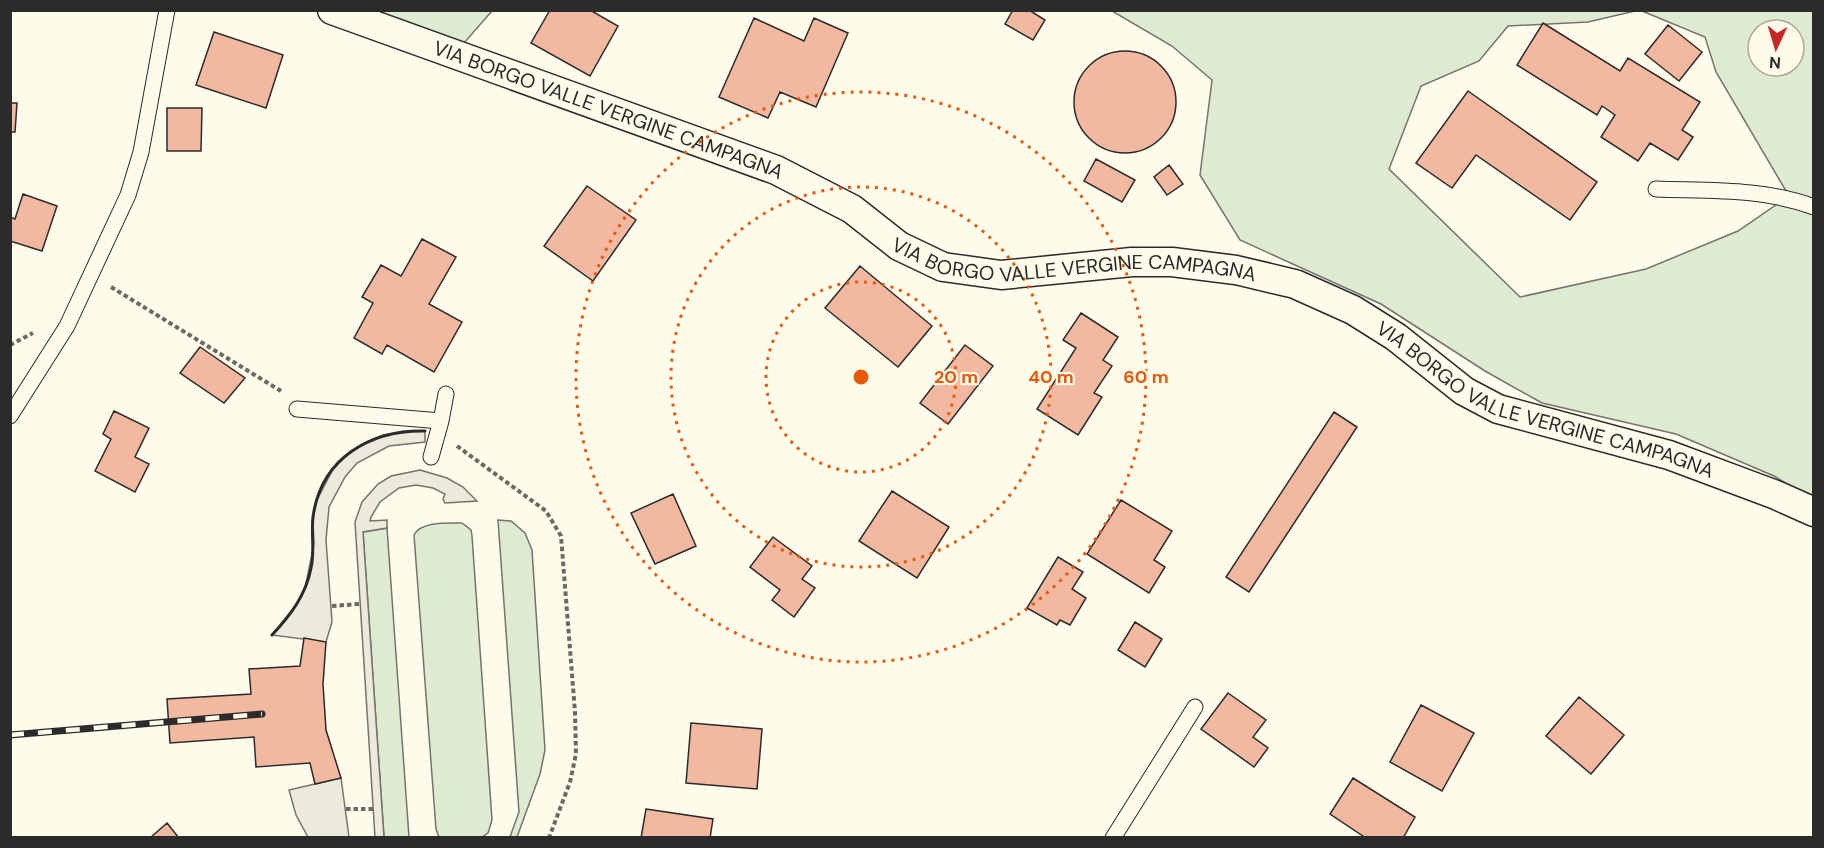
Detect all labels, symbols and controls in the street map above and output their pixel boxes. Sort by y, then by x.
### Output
north arrow [1746,18,1806,78]
street label: VIA BORGO VALLE VERGINE CAMPAGNA [430,35,788,185]
text: N [1768,52,1782,73]
street label: VIA BORGO VALLE VERGINE CAMPAGNA [888,232,1259,288]
street label: VIA BORGO VALLE VERGINE CAMPAGNA [1372,315,1718,484]
text: 20 m [934,365,978,389]
text: 40 m [1028,365,1074,389]
text: 60 m [1123,365,1169,389]
centre of rings [851,367,871,387]

